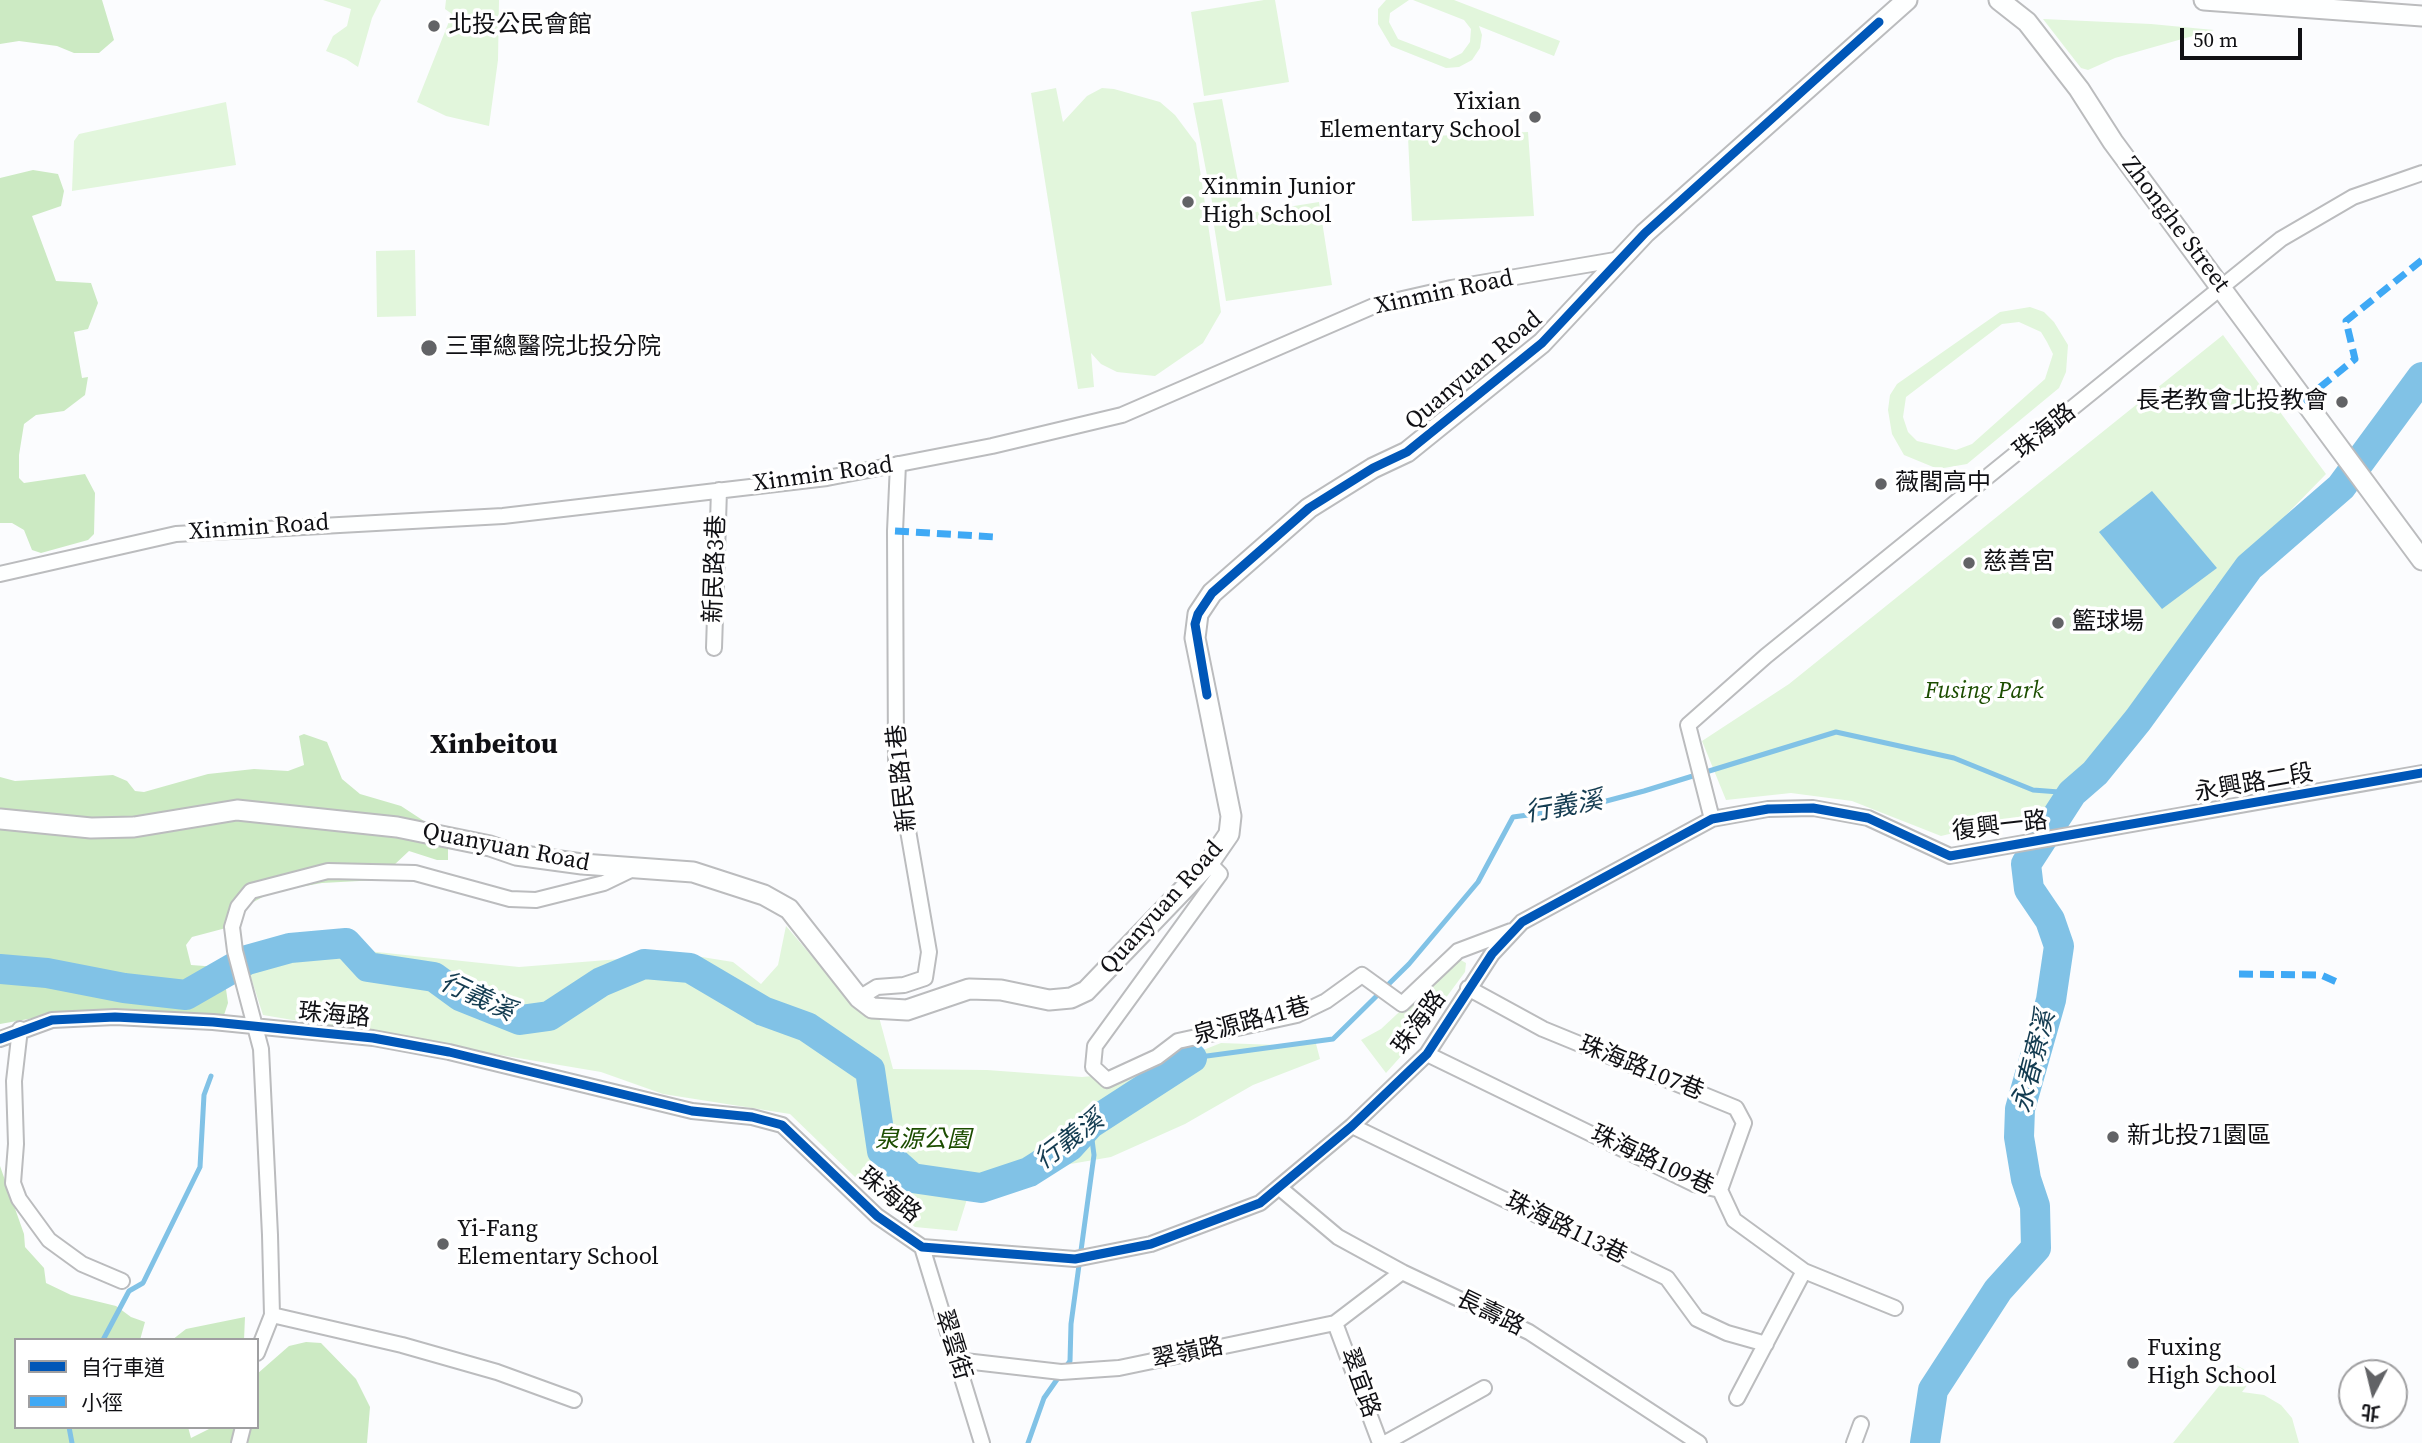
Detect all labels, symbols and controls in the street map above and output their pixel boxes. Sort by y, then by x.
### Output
place label: 北投公民會館 [448,12,592,40]
scale bar [2184,14,2306,58]
marker: 北投公民會館 [426,18,442,34]
text: 50 m [2193,25,2238,54]
place label: Yixian Elementary School [1319,89,1521,145]
marker: Yixian Elementary School [1527,109,1543,125]
street label: Zhonghe Street [2115,152,2235,298]
place label: Xinmin Junior High School [1202,174,1355,230]
marker: Xinmin Junior High School [1180,194,1196,210]
street label: Xinmin Road [1372,264,1516,322]
street label: Quanyuan Road [1400,305,1548,437]
place label: 三軍總醫院北投分院 [445,334,661,362]
marker: 三軍總醫院北投分院 [419,338,439,358]
place label: 長老教會北投教會 [2136,388,2328,416]
marker: 長老教會北投教會 [2334,394,2350,410]
street label: 珠海路 [2008,398,2082,466]
street label: Xinmin Road [751,451,895,499]
place label: 薇閣高中 [1895,470,1991,498]
marker: 薇閣高中 [1873,476,1889,492]
street label: Xinmin Road [188,509,330,547]
street label: 新民路3巷 [700,515,732,623]
place label: 慈善宮 [1983,549,2055,577]
marker: 慈善宮 [1961,555,1977,571]
place label: 籃球場 [2072,609,2144,637]
marker: 籃球場 [2050,615,2066,631]
park label: Fusing Park [1925,678,2043,706]
street label: 新民路1巷 [883,723,923,833]
district label: Xinbeitou [430,729,558,763]
street label: 永興路二段 [2192,759,2316,809]
water label: 行義溪 [1523,786,1605,830]
street label: 復興一路 [1951,807,2049,847]
street label: Quanyuan Road [420,818,592,878]
street label: Quanyuan Road [1094,835,1230,981]
water label: 行義溪 [435,967,519,1029]
street label: 珠海路 [1387,985,1453,1061]
street label: 泉源路41巷 [1190,993,1314,1051]
street label: 珠海路 [297,999,371,1033]
water label: 永春寮溪 [2007,1008,2063,1116]
street label: 珠海路107巷 [1574,1031,1708,1107]
water label: 行義溪 [1029,1105,1111,1177]
street label: 珠海路109巷 [1586,1120,1718,1202]
place label: 新北投71園區 [2127,1123,2271,1151]
park label: 泉源公園 [875,1127,971,1155]
marker: 新北投71園區 [2105,1129,2121,1145]
street label: 珠海路 [852,1162,926,1230]
street label: 珠海路113巷 [1500,1187,1632,1271]
place label: Yi-Fang Elementary School [457,1216,659,1272]
marker: Yi-Fang Elementary School [435,1236,451,1252]
street label: 長壽路 [1451,1285,1529,1343]
street label: 翠雲街 [928,1306,976,1384]
street label: 翠嶺路 [1150,1332,1226,1376]
place label: Fuxing High School [2147,1335,2277,1391]
legend [14,1338,259,1429]
street label: 翠宜路 [1333,1344,1385,1422]
text: 自行車道 [81,1353,165,1382]
marker: Fuxing High School [2125,1355,2141,1371]
north arrow [2338,1359,2408,1429]
text: 小徑 [81,1388,123,1417]
text: 北 [2360,1399,2382,1427]

